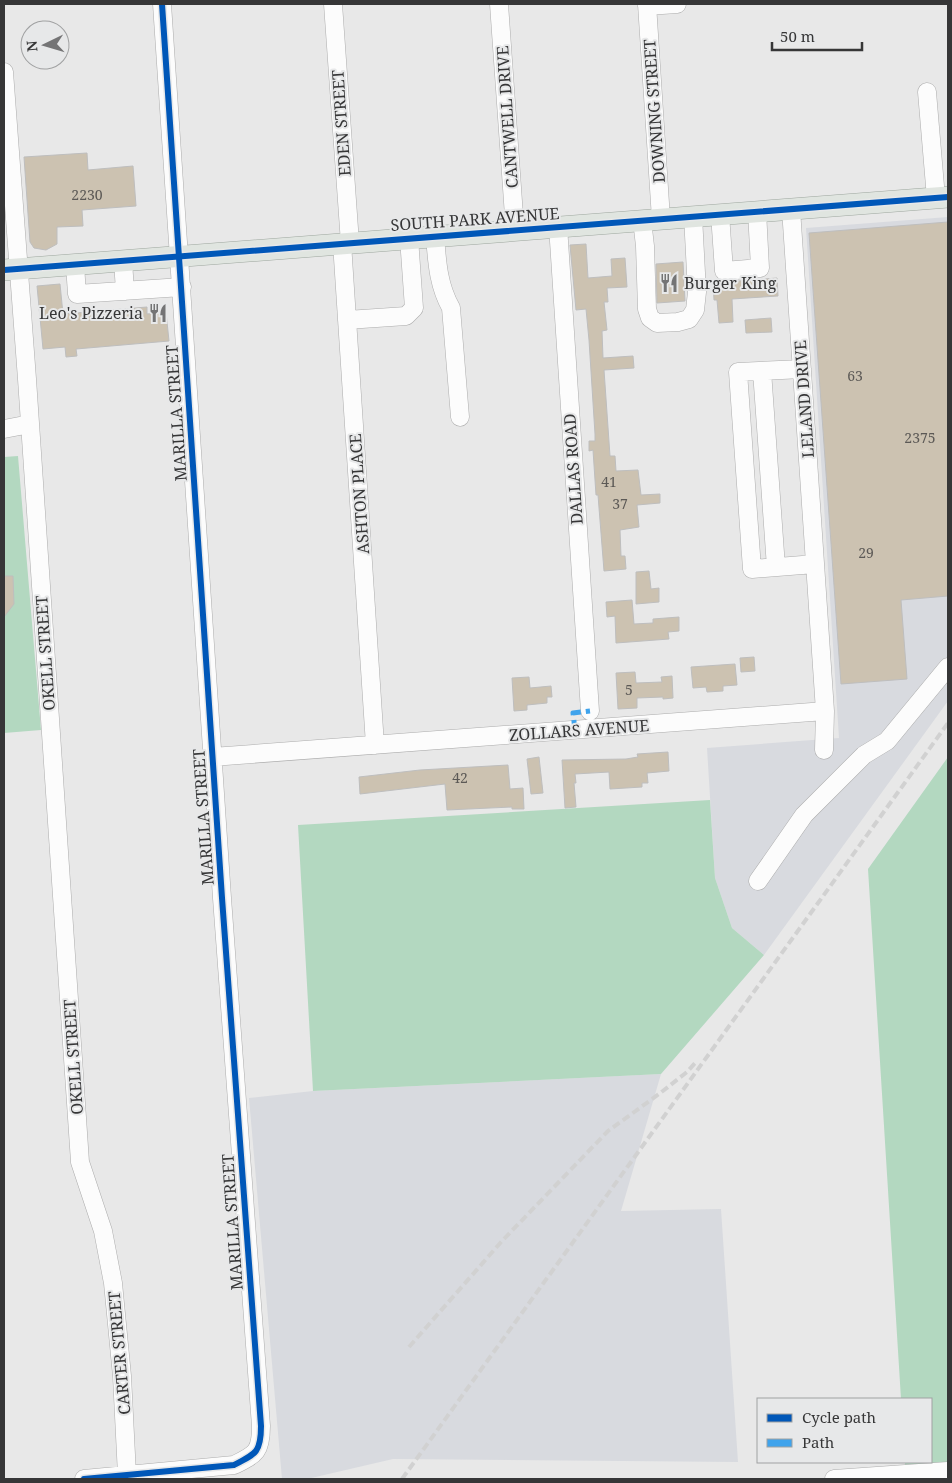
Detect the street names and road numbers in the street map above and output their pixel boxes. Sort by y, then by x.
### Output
street label: DOWNING STREET [638,38,670,184]
street label: CANTWELL DRIVE [491,45,523,189]
street label: EDEN STREET [326,69,356,177]
street label: SOUTH PARK AVENUE [390,202,560,236]
street label: LELAND DRIVE [789,339,819,459]
street label: MARILLA STREET [160,344,192,482]
street label: DALLAS ROAD [558,413,588,525]
street label: ASHTON PLACE [344,433,374,555]
street label: OKELL STREET [30,594,60,711]
street label: ZOLLARS AVENUE [508,714,650,746]
street label: MARILLA STREET [187,748,219,886]
street label: OKELL STREET [58,998,88,1115]
street label: MARILLA STREET [216,1153,248,1291]
street label: CARTER STREET [103,1290,135,1416]

